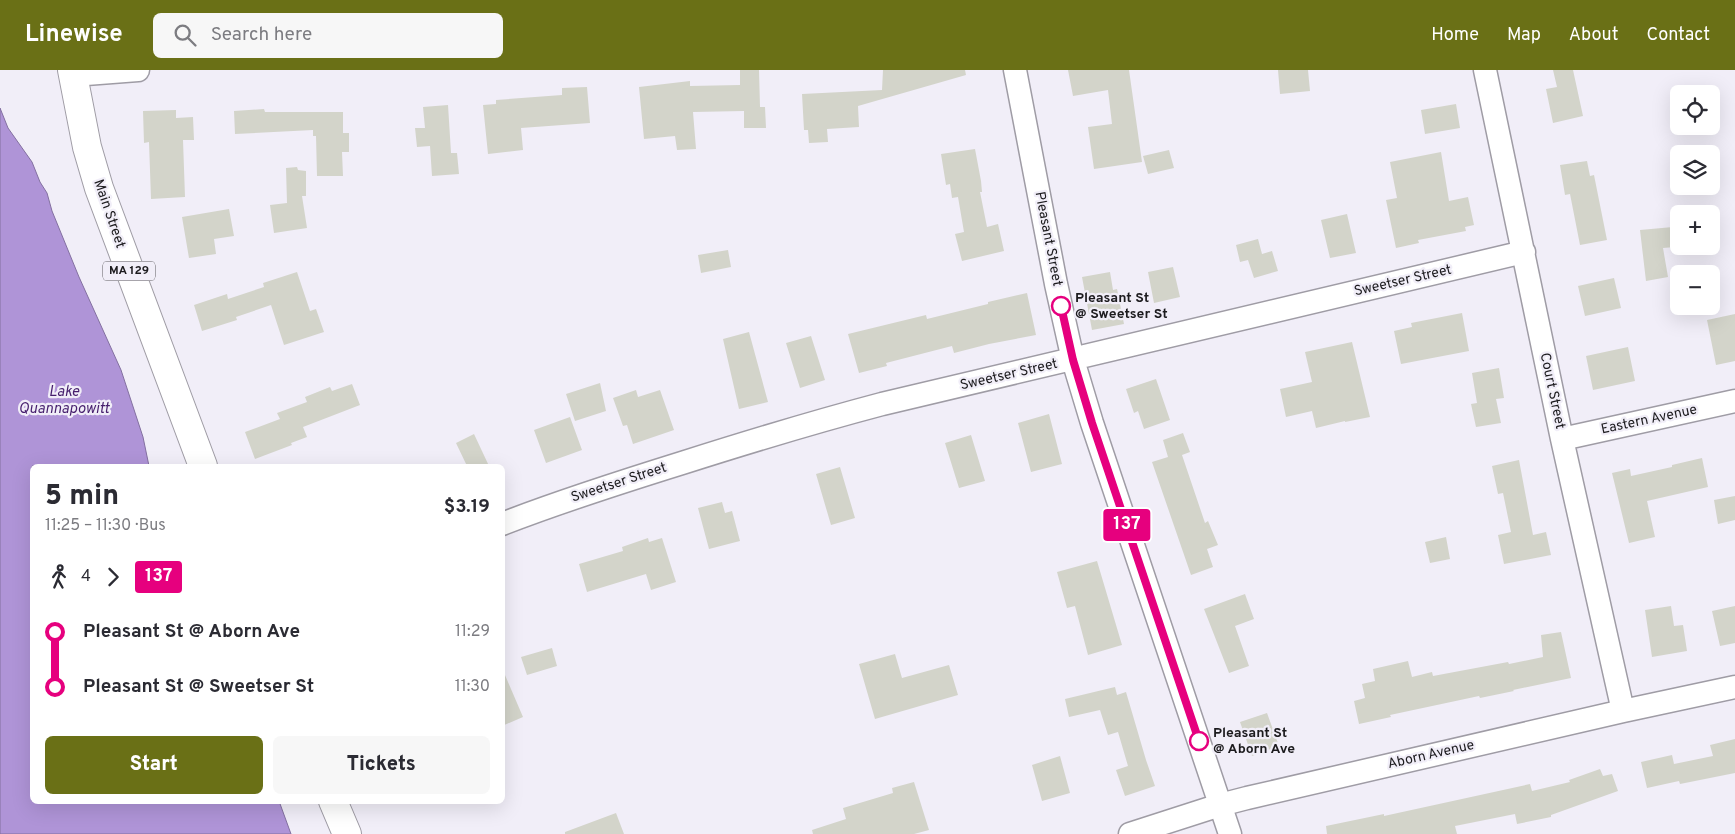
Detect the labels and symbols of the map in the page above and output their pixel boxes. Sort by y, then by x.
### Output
street label: Main Street [89,177,129,251]
street label: Pleasant Street [1030,190,1066,288]
road number: MA 129 [103,262,155,280]
street label: Sweetser Street [1353,262,1453,300]
place label: Pleasant St @ Sweetser St [1075,290,1168,323]
marker: Pleasant St @ Sweetser St [1051,296,1071,316]
street label: Court Street [1536,351,1568,431]
street label: Sweetser Street [959,356,1059,394]
water label: Lake Quannapowitt [19,383,110,419]
street label: Eastern Avenue [1599,402,1699,438]
street label: Sweetser Street [569,460,669,506]
line badge: 137 [1098,509,1156,541]
place label: Pleasant St @ Aborn Ave [1213,725,1295,758]
marker: Pleasant St @ Aborn Ave [1189,731,1209,751]
street label: Aborn Avenue [1386,737,1476,773]

